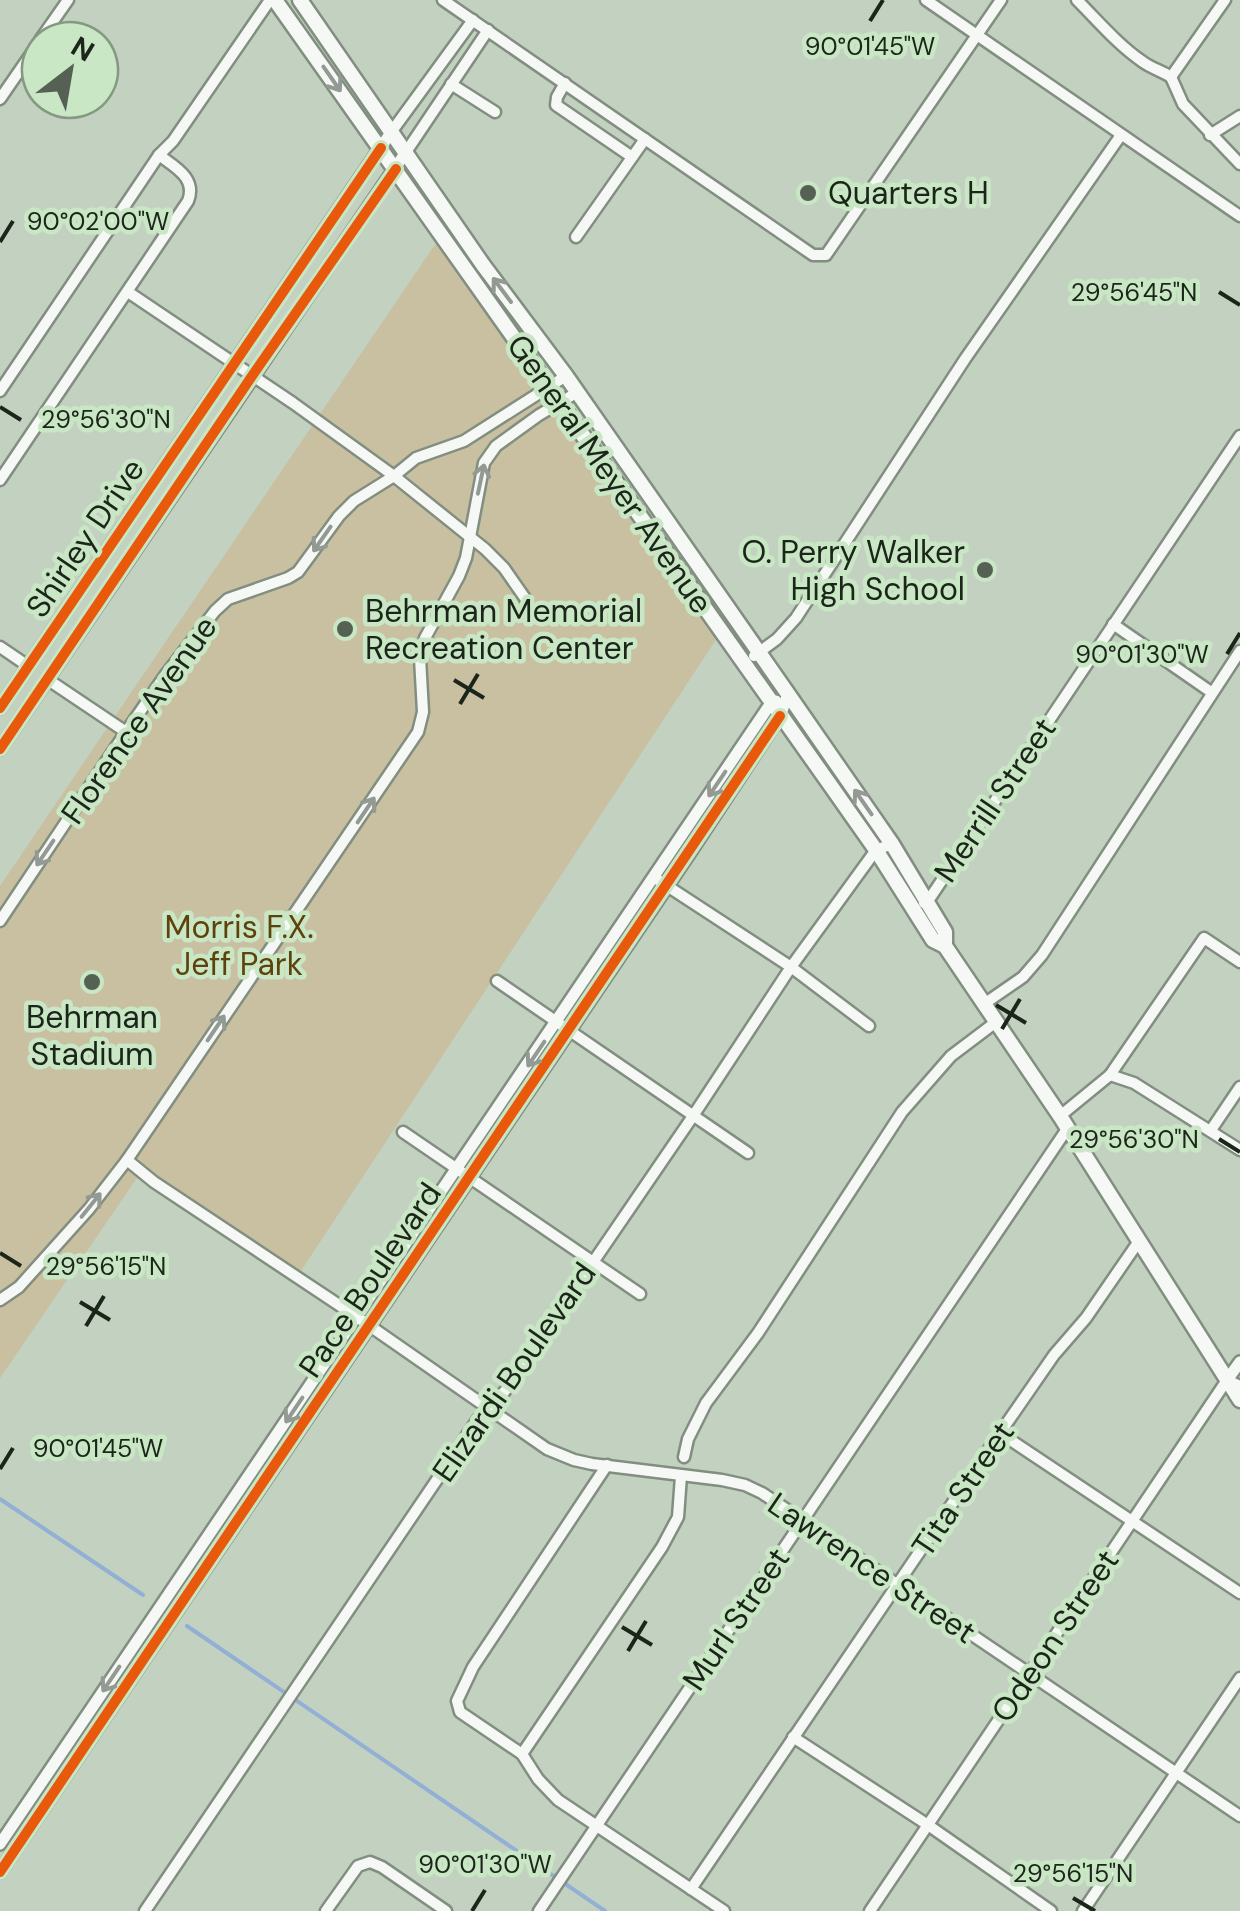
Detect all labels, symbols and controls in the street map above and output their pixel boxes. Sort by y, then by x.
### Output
north arrow [20,20,120,120]
text: N [64,28,101,70]
text: 90°01'45"W [805,30,935,63]
one-way arrow [321,65,342,93]
place label: Quarters H [828,172,989,214]
marker: Quarters H [797,182,819,204]
text: 90°02'00"W [27,205,169,238]
text: 29°56'45"N [1071,276,1197,309]
one-way arrow [491,277,512,304]
street label: General Meyer Avenue [498,326,722,622]
text: 29°56'30"N [41,403,171,436]
street label: Shirley Drive [16,450,154,626]
one-way arrow [473,464,491,496]
one-way arrow [312,525,333,553]
place label: O. Perry Walker High School [742,531,965,610]
marker: O. Perry Walker High School [974,559,996,581]
place label: Behrman Memorial Recreation Center [365,590,642,669]
street label: Florence Avenue [52,608,226,832]
marker: Behrman Memorial Recreation Center [334,618,356,640]
text: 90°01'30"W [1075,638,1209,671]
street label: Merrill Street [924,710,1066,890]
one-way arrow [707,770,728,798]
one-way arrow [853,789,874,816]
one-way arrow [355,797,376,825]
one-way arrow [35,839,56,867]
park label: Morris F.X. Jeff Park [165,906,314,985]
marker: Behrman Stadium [81,971,103,993]
place label: Behrman Stadium [26,996,158,1075]
one-way arrow [205,1014,226,1042]
one-way arrow [525,1040,546,1068]
text: 29°56'30"N [1069,1123,1199,1156]
street label: Pace Boulevard [289,1174,451,1386]
one-way arrow [80,1193,102,1219]
text: 29°56'15"N [46,1250,166,1283]
street label: Elizardi Boulevard [423,1254,605,1490]
one-way arrow [284,1395,305,1423]
street label: Tita Street [902,1413,1024,1565]
text: 90°01'45"W [33,1432,163,1465]
street label: Lawrence Street [760,1483,984,1653]
street label: Murl Street [673,1540,799,1698]
street label: Odeon Street [982,1542,1128,1730]
one-way arrow [101,1664,122,1692]
text: 90°01'30"W [418,1848,552,1881]
text: 29°56'15"N [1013,1857,1133,1890]

